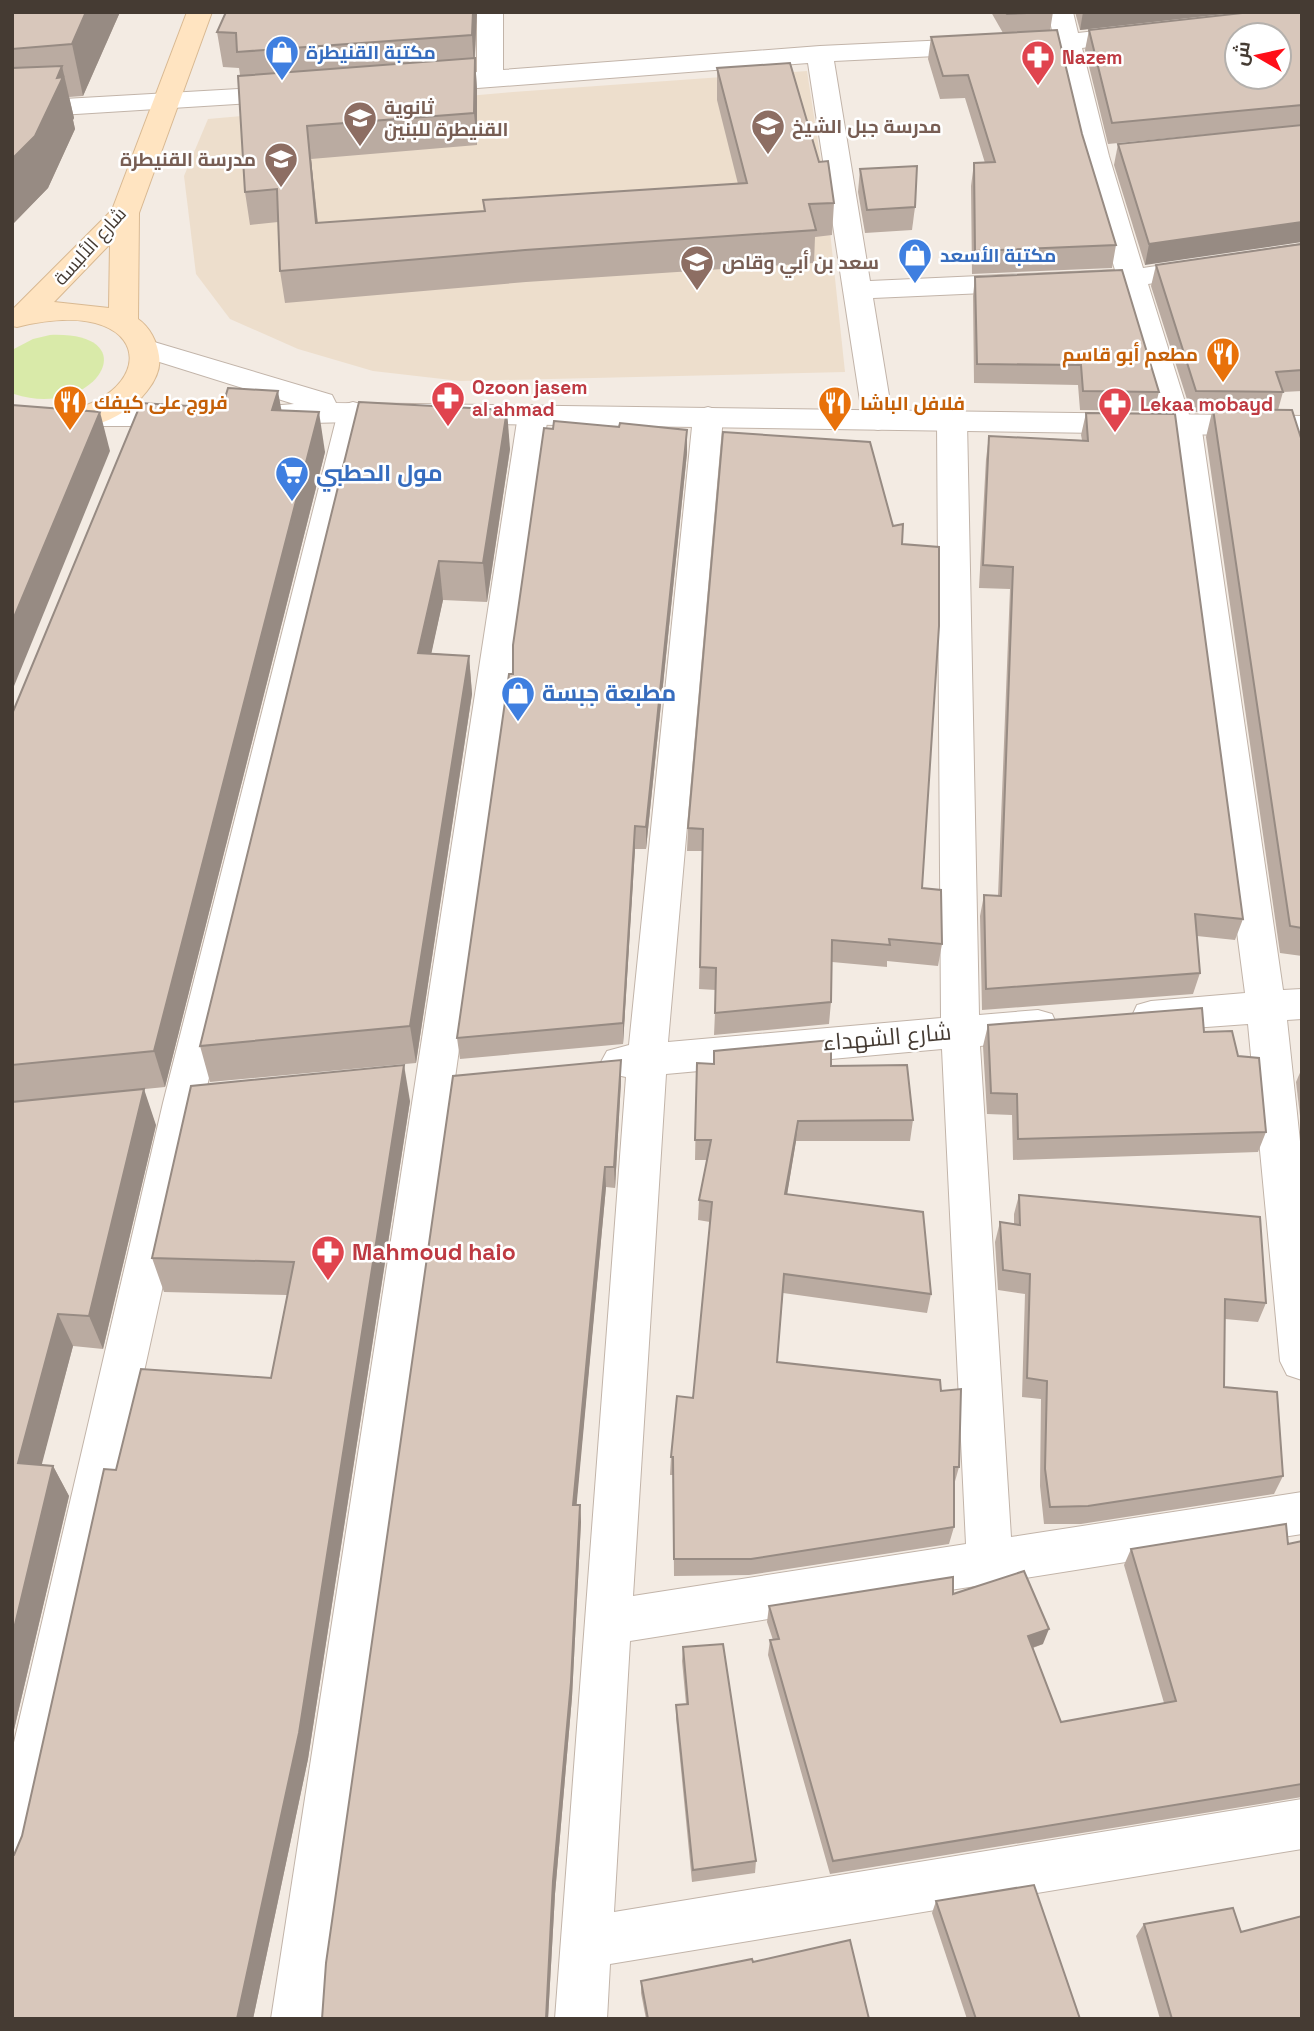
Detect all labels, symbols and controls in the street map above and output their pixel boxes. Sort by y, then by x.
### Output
north arrow [1223,21,1293,91]
shop icon: مكتبة القنيطرة [263,33,301,82]
pharmacy icon: Nazem [1019,38,1057,87]
text: ش [1227,39,1256,67]
place label: مكتبة القنيطرة [306,40,436,65]
place label: Nazem [1062,45,1123,70]
place label: ثانوية القنيطرة للبنين [384,95,509,142]
school or university icon: ثانوية القنيطرة للبنين [341,99,379,148]
school or university icon: مدرسة جبل الشيخ [749,107,787,156]
place label: مدرسة جبل الشيخ [792,114,942,140]
school or university icon: مدرسة القنيطرة [262,140,300,189]
place label: مدرسة القنيطرة [120,147,256,172]
street label: شارع الألبسة [48,202,133,291]
shop icon: مكتبة الأسعد [896,236,934,285]
school or university icon: سعد بن أبي وقاص [678,243,716,292]
place label: مكتبة الأسعد [940,243,1056,268]
place label: سعد بن أبي وقاص [722,249,879,278]
restaurant icon: مطعم أبو قاسم [1204,335,1242,384]
place label: مطعم أبو قاسم [1062,341,1198,368]
place label: Ozoon jasem al ahmad [472,375,587,422]
pharmacy icon: Ozoon jasem al ahmad [429,379,467,428]
restaurant icon: فروج على كيفك [51,383,89,432]
restaurant icon: فلافل الباشا [816,384,854,433]
pharmacy icon: Lekaa mobayd [1096,385,1134,434]
place label: فروج على كيفك [94,390,228,416]
place label: فلافل الباشا [860,391,965,416]
place label: Lekaa mobayd [1140,392,1273,417]
supermarket icon: مول الحطبي [273,454,311,503]
place label: مول الحطبي [316,458,443,492]
shop icon: مطبعة جبسة [499,674,537,723]
place label: مطبعة جبسة [542,678,676,708]
street label: شارع الشهداء [821,1016,953,1059]
pharmacy icon: Mahmoud haio [309,1233,347,1282]
place label: Mahmoud haio [352,1237,516,1267]

